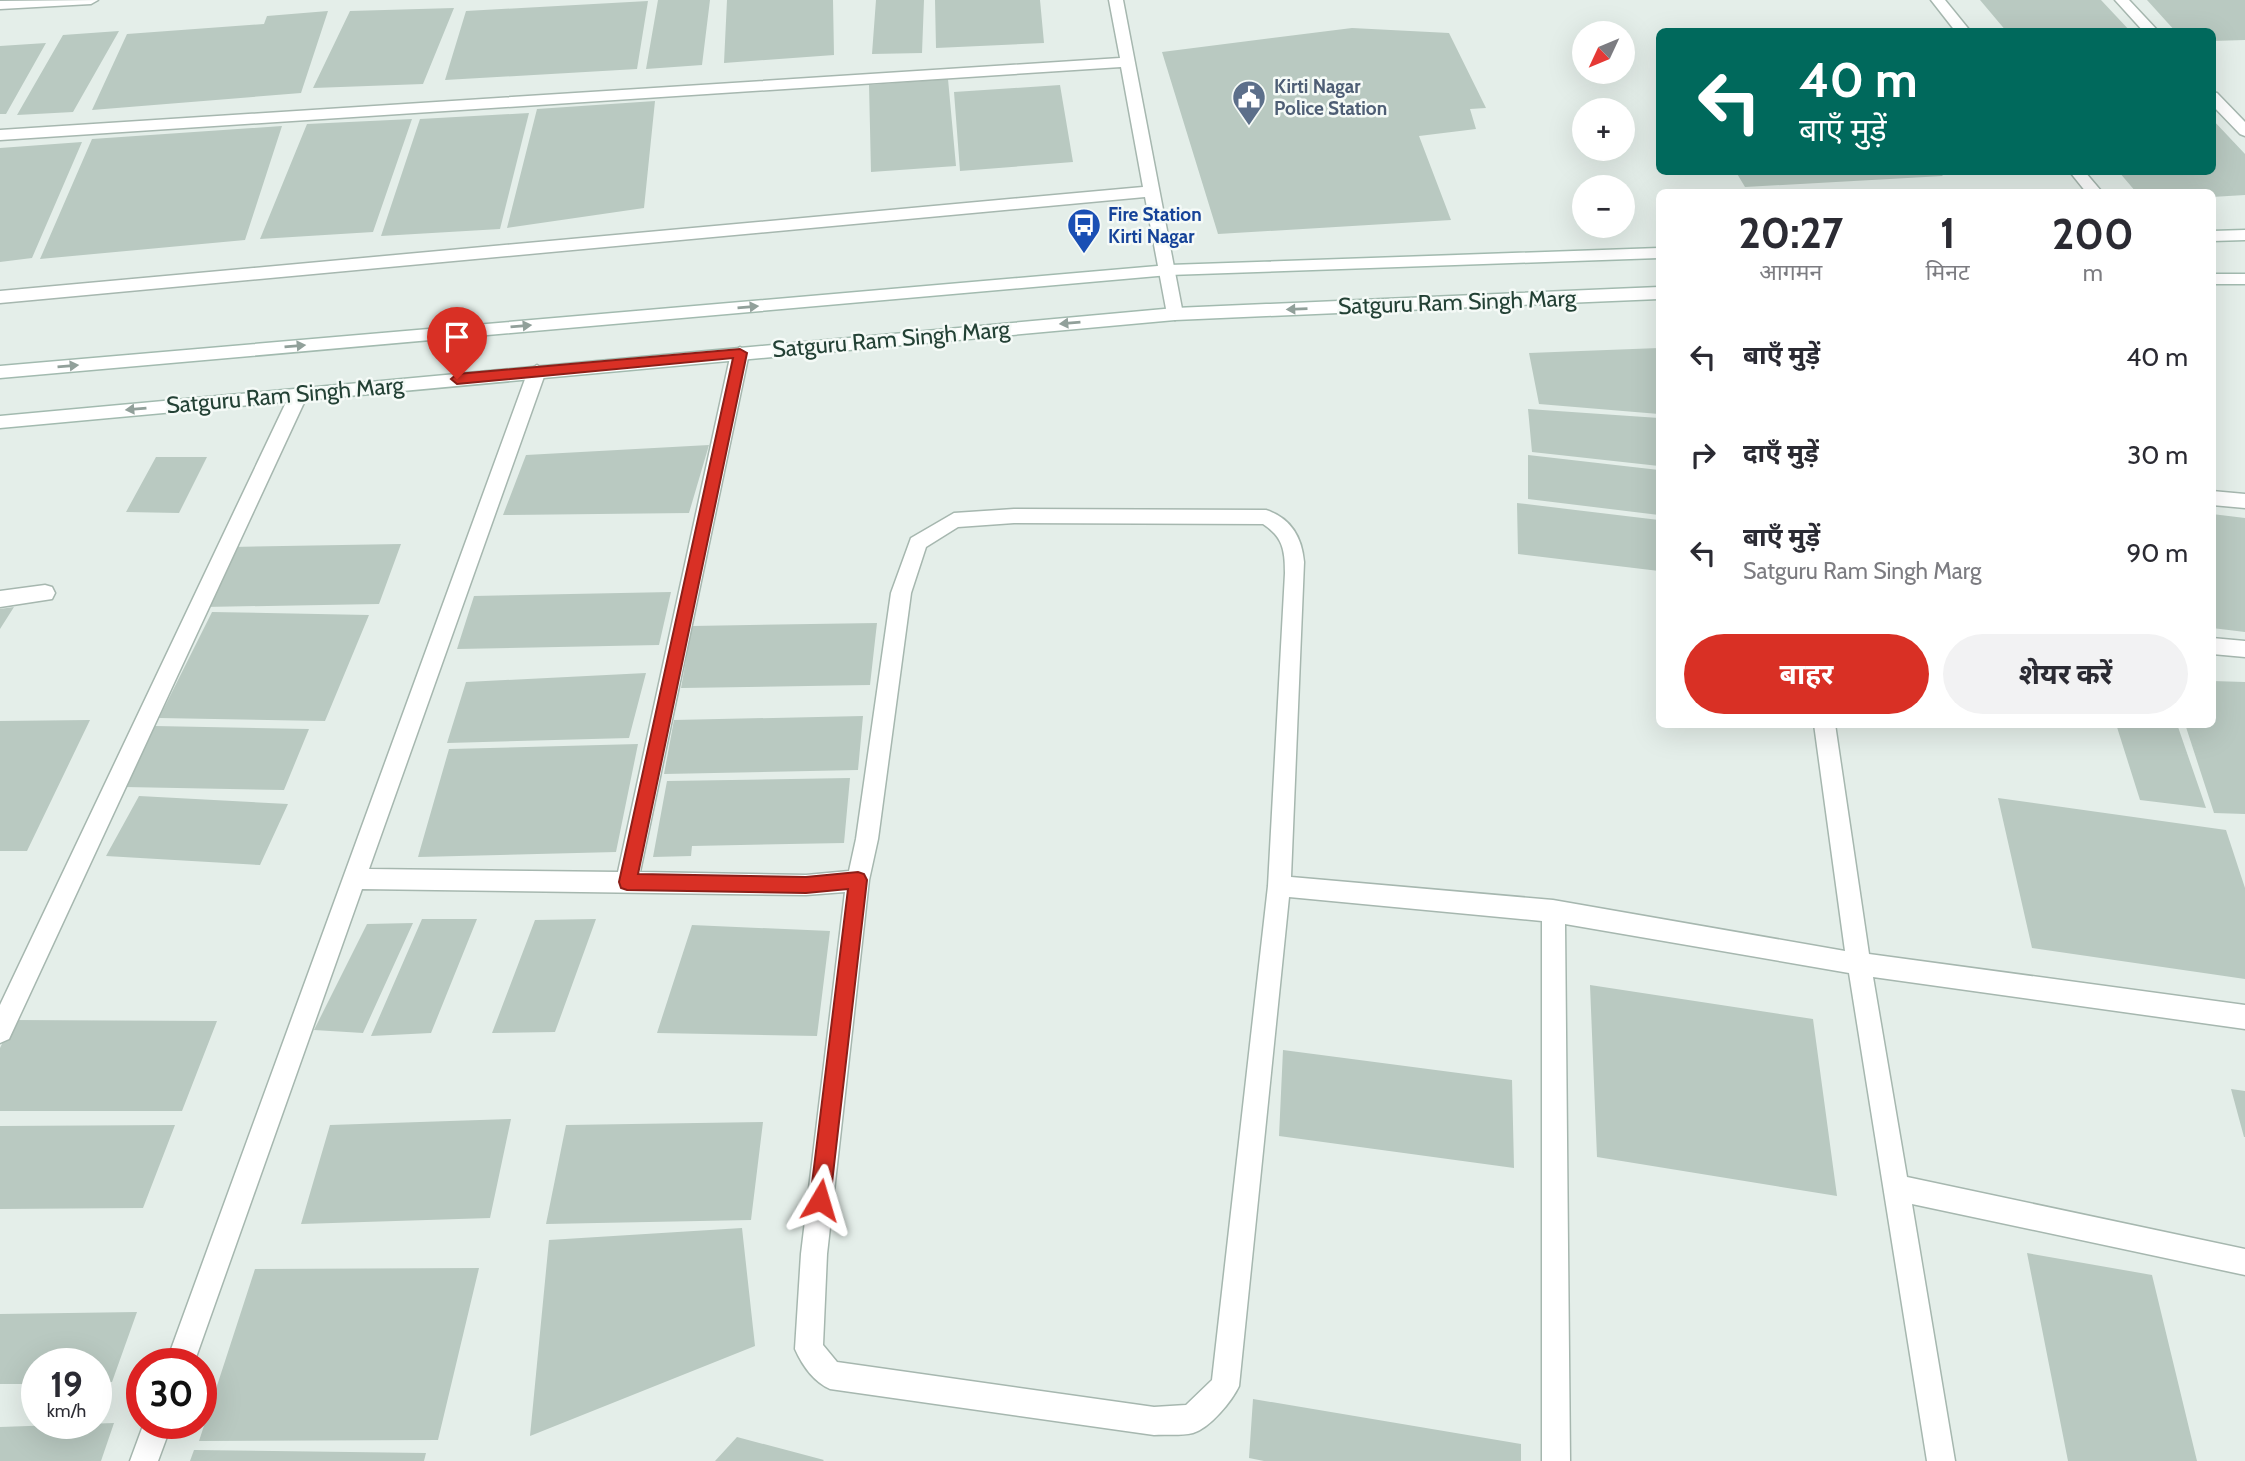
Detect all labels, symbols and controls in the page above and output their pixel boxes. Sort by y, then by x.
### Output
north arrow [1572,21,1634,84]
map controls [1572,21,1635,238]
text: 40 m [1799,50,1918,109]
icon: left [1684,56,1775,147]
place label: Kirti Nagar Police Station [1274,75,1387,120]
public building icon: Kirti Nagar Police Station [1230,78,1268,127]
button: + [1572,98,1635,161]
text: बाएँ मुड़ें [1799,110,1887,149]
button: − [1572,175,1635,238]
place label: Fire Station Kirti Nagar [1108,203,1202,248]
bus stop icon: Fire Station Kirti Nagar [1065,206,1103,255]
text: 20:27 [1738,207,1843,259]
text: 1 [1940,207,1955,259]
text: 200 [2052,208,2134,260]
text: आगमन [1759,258,1822,286]
text: मिनट [1926,258,1970,286]
text: m [2083,259,2103,287]
street label: Satguru Ram Singh Marg [1337,284,1577,320]
one-way arrow [737,301,759,312]
one-way arrow [1286,303,1308,314]
pin [427,307,487,379]
street label: Satguru Ram Singh Marg [771,315,1012,363]
icon: arrive [438,318,476,356]
one-way arrow [1059,318,1081,329]
one-way arrow [510,321,532,332]
icon: left [1684,338,1722,376]
text: बाएँ मुड़ें [1743,339,1820,371]
one-way arrow [284,340,306,351]
text: 40 m [2126,341,2188,373]
one-way arrow [57,360,79,371]
street label: Satguru Ram Singh Marg [165,371,406,419]
one-way arrow [125,404,147,415]
icon: right [1684,436,1722,474]
text: दाएँ मुड़ें [1743,437,1819,469]
text: 30 m [2127,439,2188,471]
text: बाएँ मुड़ें [1743,521,1820,553]
icon: left [1684,534,1722,572]
text: 90 m [2126,537,2188,569]
text: Satguru Ram Singh Marg [1743,557,1981,585]
button: बाहर [1684,634,1929,714]
button: शेयर करें [1943,634,2188,714]
position arrow [783,1163,857,1237]
speed limit sign: 30 [126,1348,217,1439]
text: 19 [50,1363,83,1406]
text: km/h [47,1400,86,1422]

